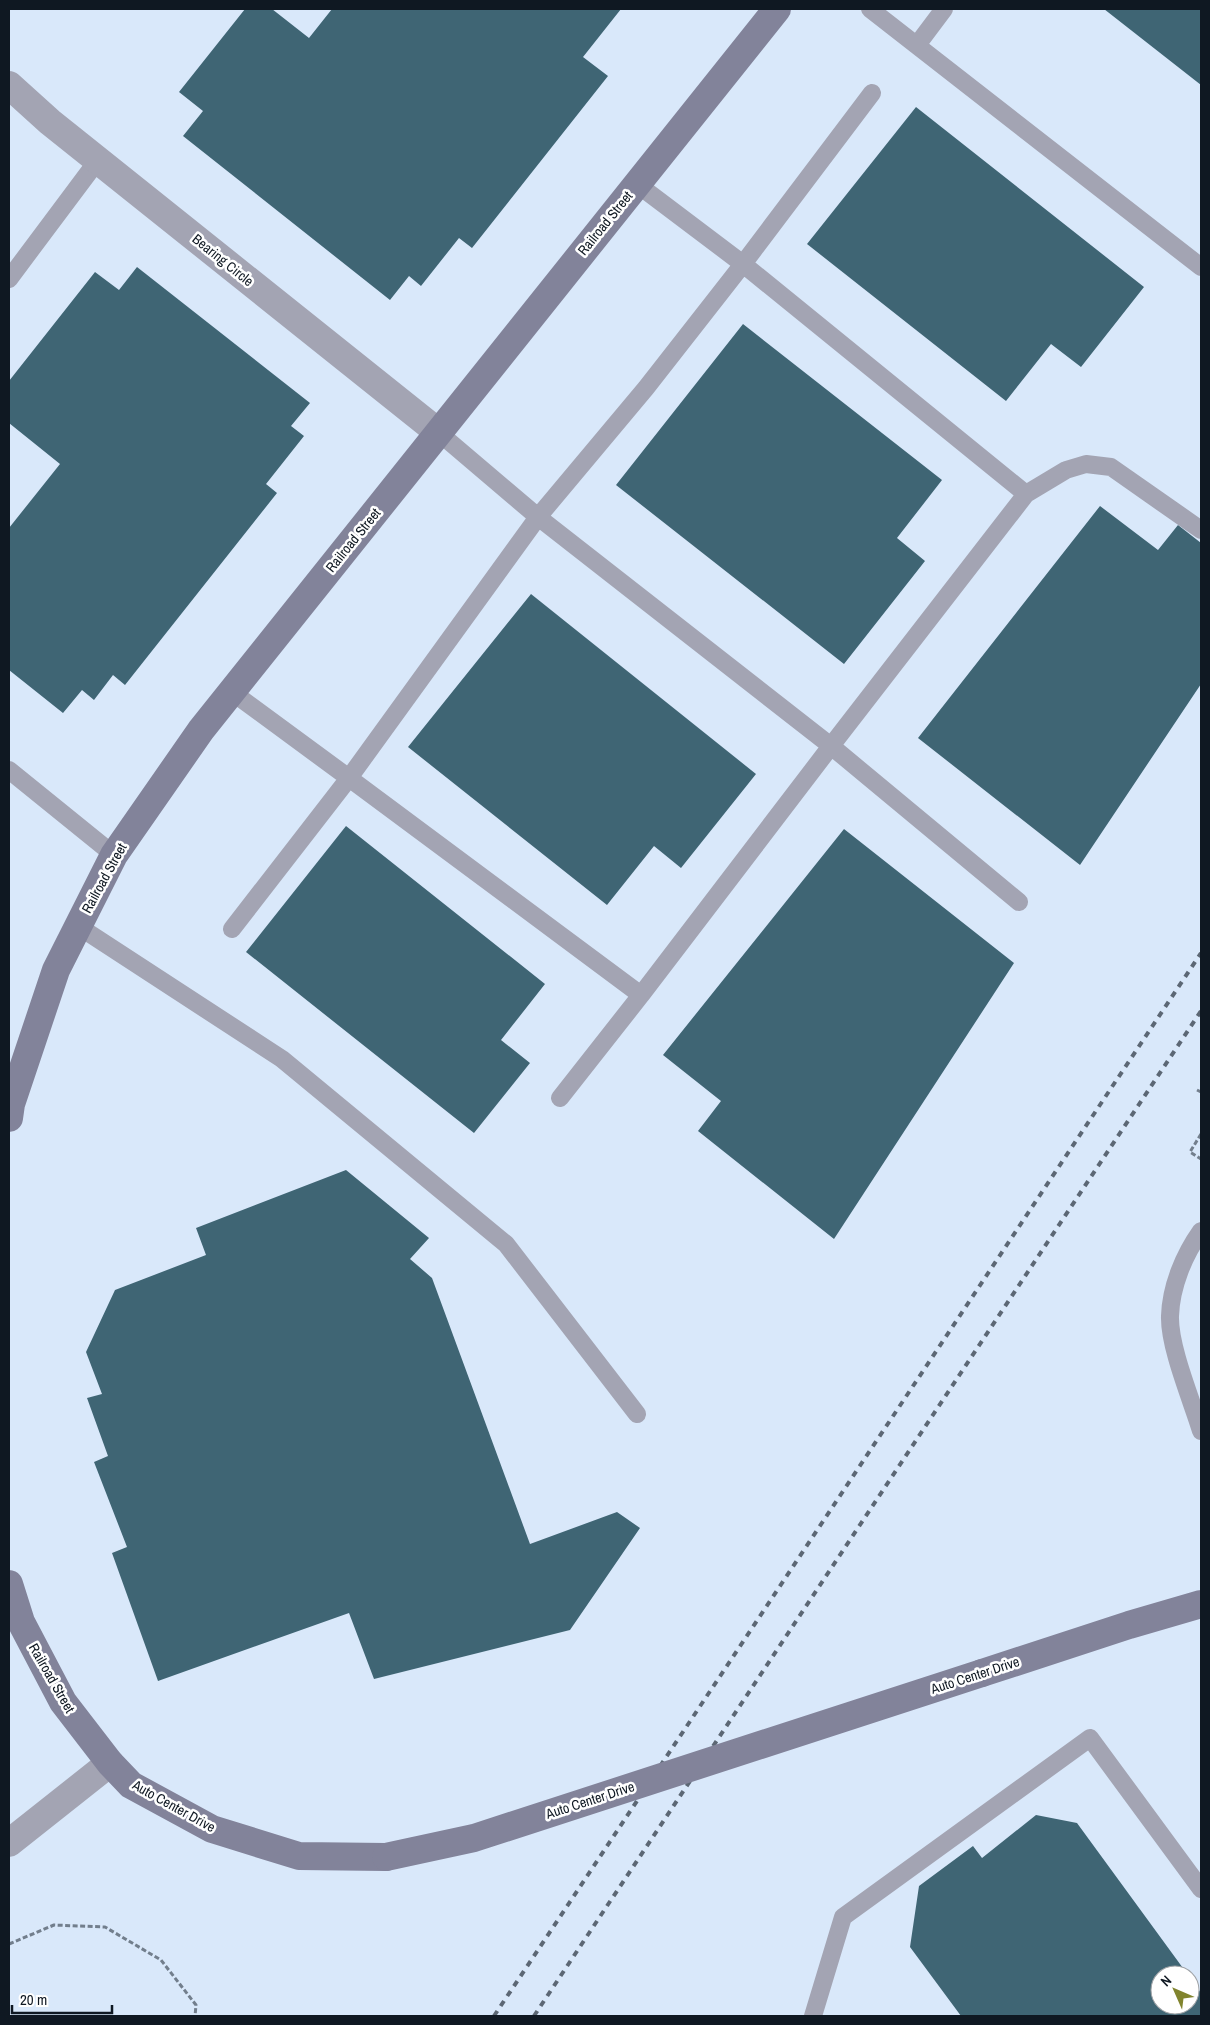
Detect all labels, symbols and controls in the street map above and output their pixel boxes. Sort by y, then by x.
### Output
street label: Railroad Street [574,187,636,259]
street label: Bearing Circle [189,230,257,290]
street label: Railroad Street [322,504,384,576]
street label: Railroad Street [77,840,131,916]
street label: Railroad Street [25,1640,79,1716]
street label: Auto Center Drive [928,1652,1021,1698]
street label: Auto Center Drive [129,1775,219,1836]
street label: Auto Center Drive [543,1777,636,1823]
north arrow [1150,1965,1200,2015]
text: N [1157,1972,1175,1990]
scale bar [12,1982,112,2014]
text: 20 m [20,1989,47,2010]

